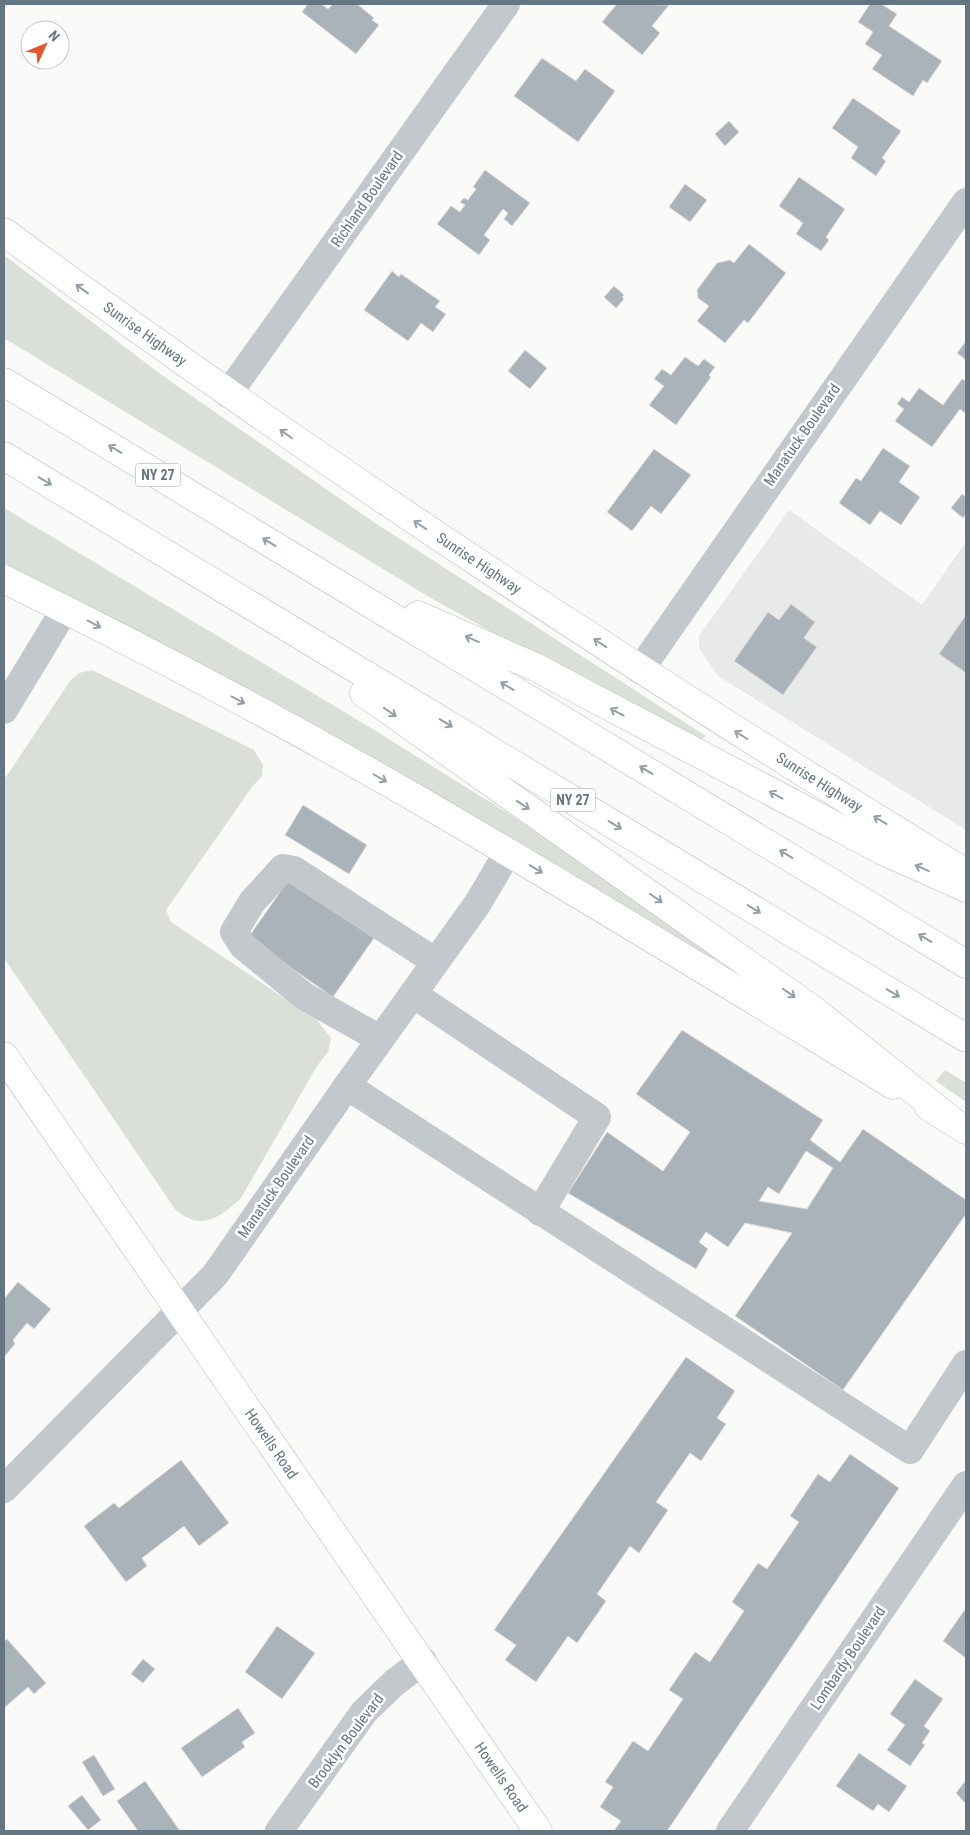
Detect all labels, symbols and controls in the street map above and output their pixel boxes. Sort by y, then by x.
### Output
north arrow [20,20,70,70]
text: N [46,27,63,45]
street label: Richland Boulevard [327,148,407,250]
one-way arrow [75,284,89,294]
street label: Sunrise Highway [100,298,190,370]
street label: Manatuck Boulevard [760,380,844,490]
one-way arrow [279,429,293,439]
one-way arrow [109,444,123,454]
road number: NY 27 [136,464,180,486]
one-way arrow [38,476,52,486]
one-way arrow [413,520,427,530]
street label: Sunrise Highway [433,529,525,598]
one-way arrow [263,537,277,547]
one-way arrow [86,620,101,629]
one-way arrow [465,633,480,643]
one-way arrow [593,638,607,648]
one-way arrow [501,681,515,691]
one-way arrow [230,695,245,705]
one-way arrow [383,707,397,717]
one-way arrow [610,707,625,716]
one-way arrow [438,718,452,728]
one-way arrow [735,730,749,740]
street label: Sunrise Highway [773,749,866,816]
one-way arrow [640,765,654,775]
one-way arrow [373,773,388,783]
road number: NY 27 [550,788,596,812]
one-way arrow [769,790,784,800]
one-way arrow [516,800,530,811]
one-way arrow [873,815,887,825]
one-way arrow [607,821,621,831]
one-way arrow [779,849,793,859]
one-way arrow [915,863,930,873]
one-way arrow [528,864,542,874]
one-way arrow [649,893,662,904]
one-way arrow [746,905,760,915]
one-way arrow [918,933,932,943]
one-way arrow [782,988,796,998]
one-way arrow [885,989,899,999]
street label: Manatuck Boulevard [234,1132,318,1242]
street label: Howells Road [241,1405,302,1482]
street label: Lombardy Boulevard [807,1603,889,1713]
street label: Brooklyn Boulevard [305,1690,387,1792]
street label: Howells Road [471,1739,531,1816]

